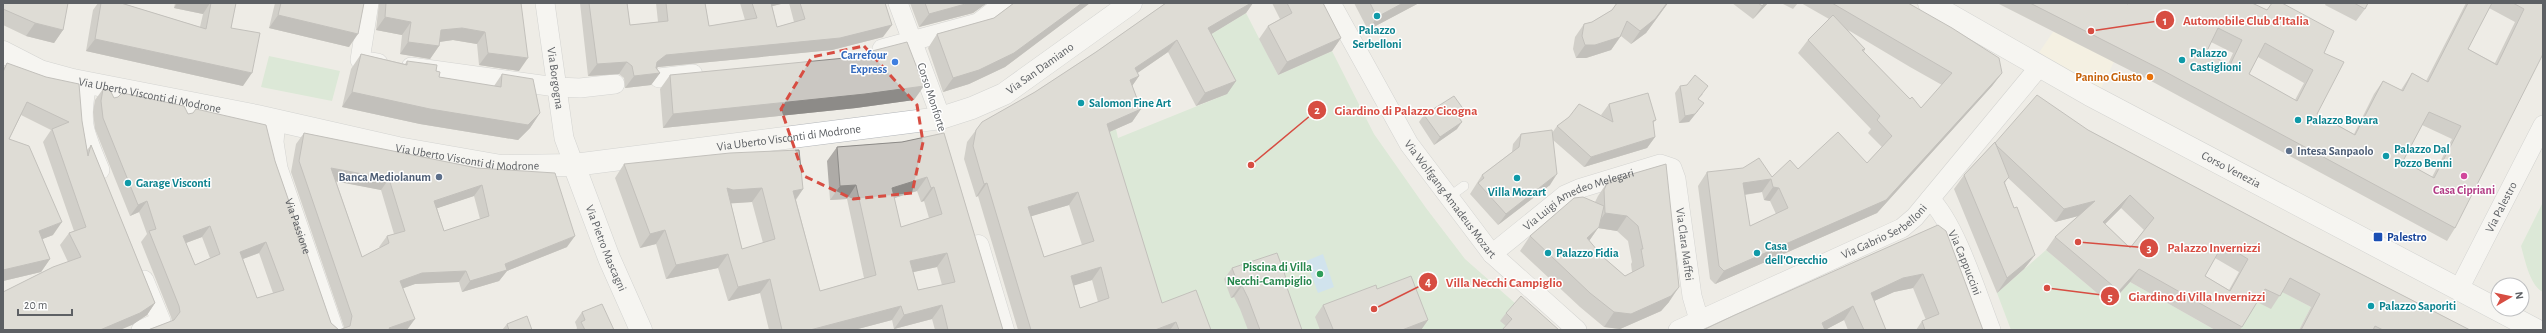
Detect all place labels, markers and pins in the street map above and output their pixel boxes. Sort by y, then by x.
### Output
callout: Automobile Club d'Italia [2155,8,2317,33]
marker: Palazzo Serbelloni [1372,11,1382,21]
place label: Palazzo Serbelloni [1352,24,1402,50]
place label: Palazzo Castiglioni [2190,47,2241,73]
place label: Carrefour Express [841,49,888,75]
marker: Palazzo Castiglioni [2177,55,2187,65]
marker: Carrefour Express [890,57,900,67]
place label: Panino Giusto [2075,71,2142,83]
marker: Panino Giusto [2145,72,2155,82]
place label: Salomon Fine Art [1089,97,1171,109]
marker: Salomon Fine Art [1076,98,1086,108]
callout: Giardino di Palazzo Cicogna [1307,98,1486,123]
place label: Palazzo Bovara [2306,114,2378,126]
marker: Palazzo Bovara [2293,115,2303,125]
place label: Palazzo Dal Pozzo Benni [2394,143,2452,169]
place label: Intesa Sanpaolo [2297,145,2374,157]
marker: Intesa Sanpaolo [2284,146,2294,156]
marker: Palazzo Dal Pozzo Benni [2381,151,2391,161]
place label: Banca Mediolanum [338,171,431,183]
marker: Casa Cipriani [2459,171,2469,181]
marker: Banca Mediolanum [434,172,444,182]
marker: Villa Mozart [1512,173,1522,183]
place label: Garage Visconti [136,177,211,189]
marker: Garage Visconti [123,178,133,188]
place label: Casa Cipriani [2433,184,2495,196]
place label: Villa Mozart [1488,186,1546,198]
marker: Palestro [2372,231,2384,243]
place label: Palestro [2387,231,2427,243]
callout: Palazzo Invernizzi [2139,235,2268,260]
place label: Casa dell'Orecchio [1765,240,1828,266]
place label: Palazzo Fidia [1556,247,1619,259]
marker: Palazzo Fidia [1543,248,1553,258]
marker: Casa dell'Orecchio [1752,248,1762,258]
place label: Piscina di Villa Necchi-Campiglio [1227,261,1312,287]
marker: Piscina di Villa Necchi-Campiglio [1315,269,1325,279]
callout: Villa Necchi Campiglio [1418,270,1570,295]
callout: Giardino di Villa Invernizzi [2100,284,2273,309]
place label: Palazzo Saporiti [2379,300,2456,312]
marker: Palazzo Saporiti [2366,301,2376,311]

